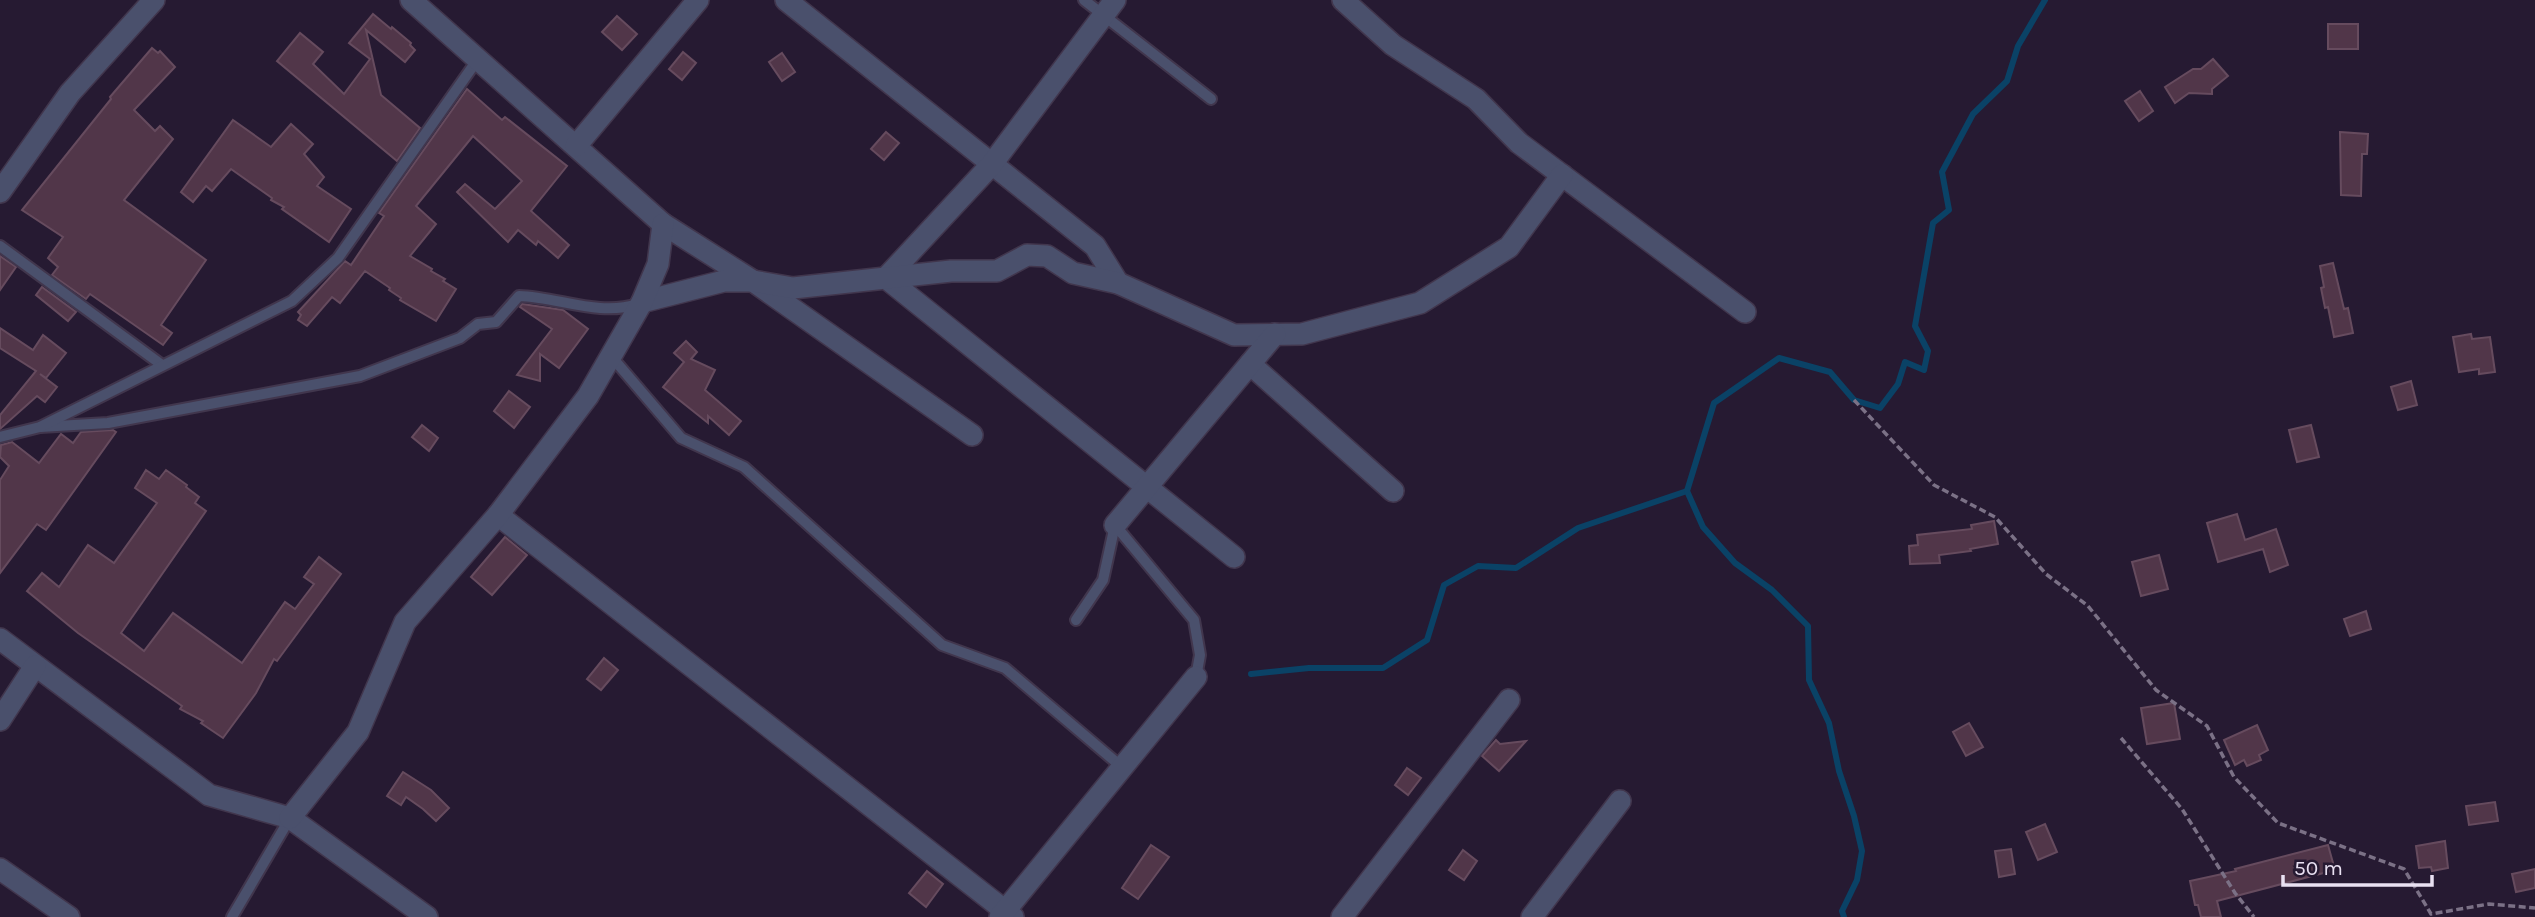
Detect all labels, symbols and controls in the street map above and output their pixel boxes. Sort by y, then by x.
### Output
scale bar [2283,844,2432,888]
text: 50 m [2294,856,2343,880]

